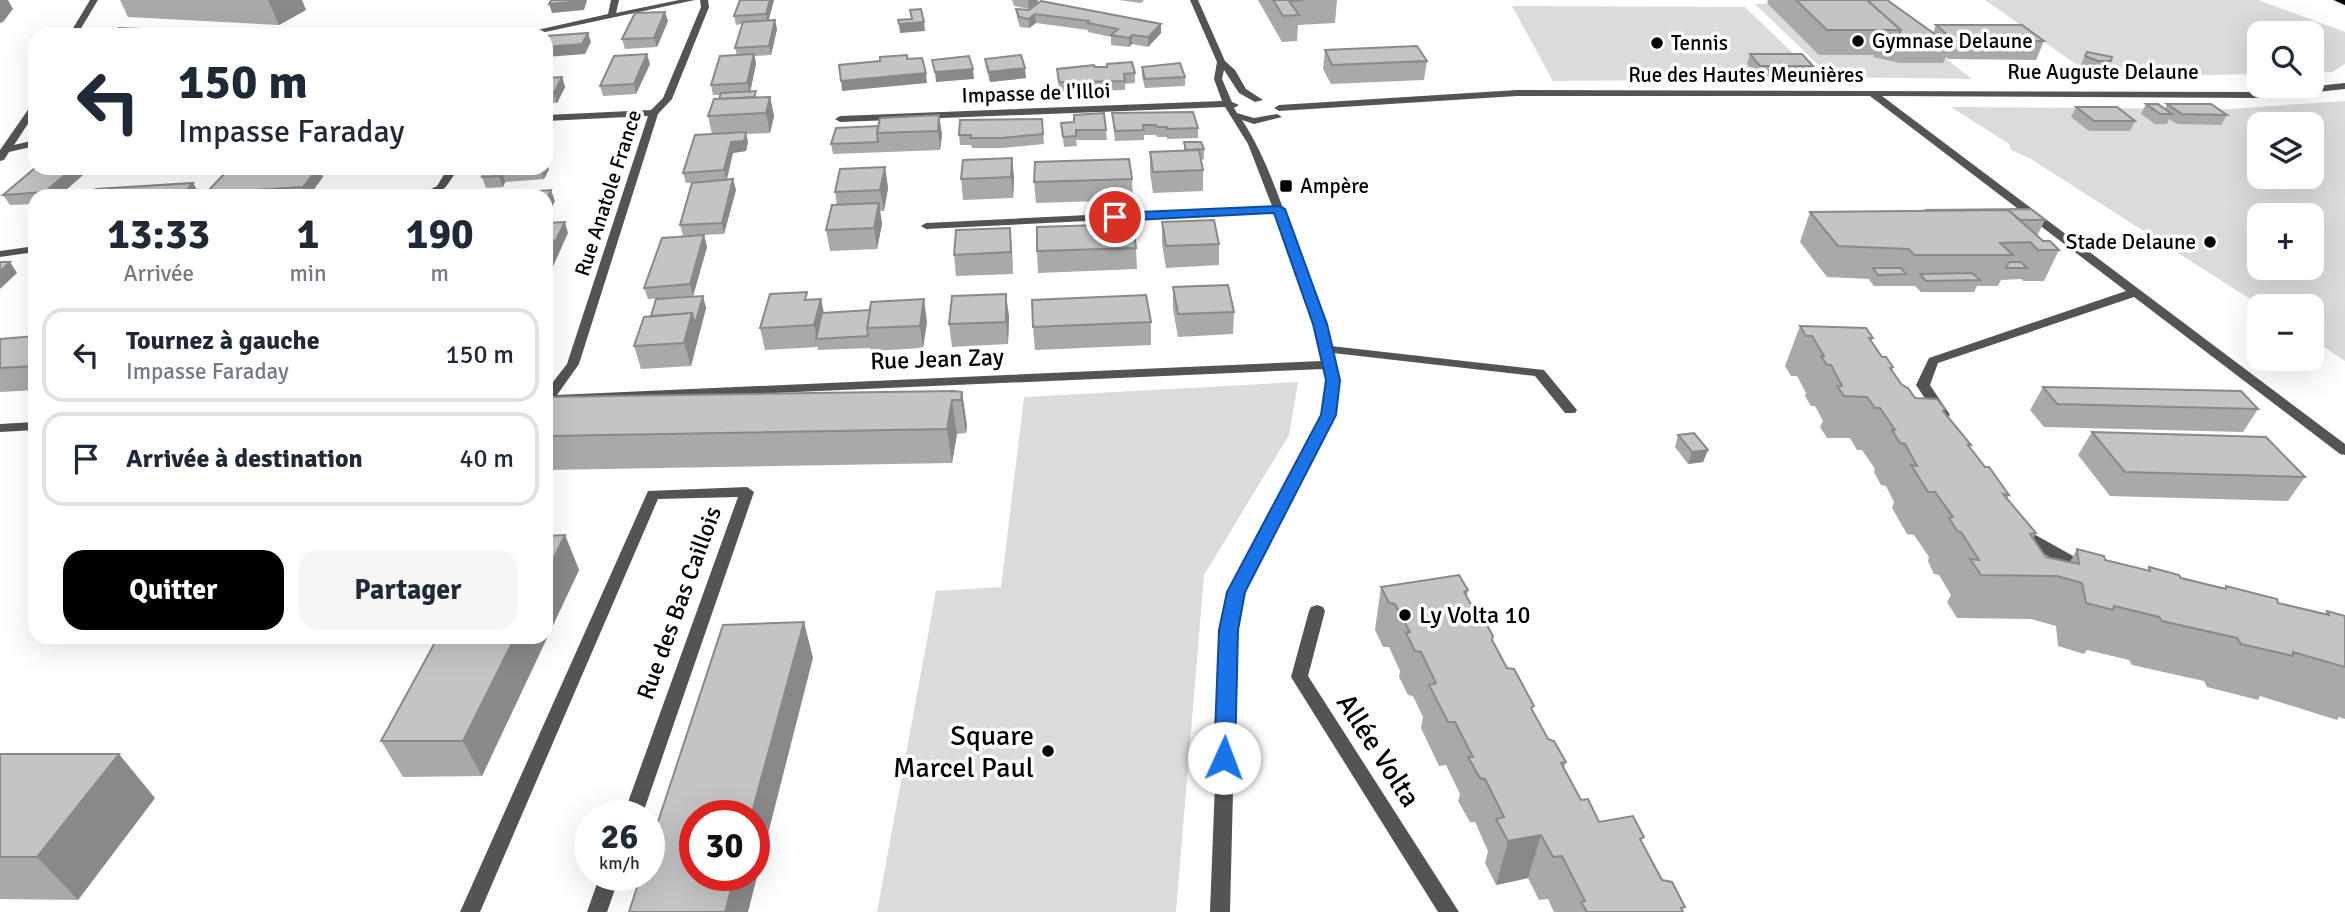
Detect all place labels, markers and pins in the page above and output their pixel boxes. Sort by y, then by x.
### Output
place label: Gymnase Delaune [1872,28,2033,54]
place label: Tennis [1671,30,1728,56]
marker: Gymnase Delaune [1850,33,1866,49]
marker: Tennis [1649,35,1665,51]
place label: Ampère [1300,173,1369,199]
marker: Ampère [1278,178,1294,194]
pin [1085,187,1145,247]
place label: Stade Delaune [2066,229,2196,255]
marker: Stade Delaune [2202,234,2218,250]
place label: Ly Volta 10 [1419,600,1530,630]
marker: Ly Volta 10 [1397,607,1413,623]
place label: Square Marcel Paul [893,719,1034,785]
marker: Square Marcel Paul [1040,743,1056,759]

